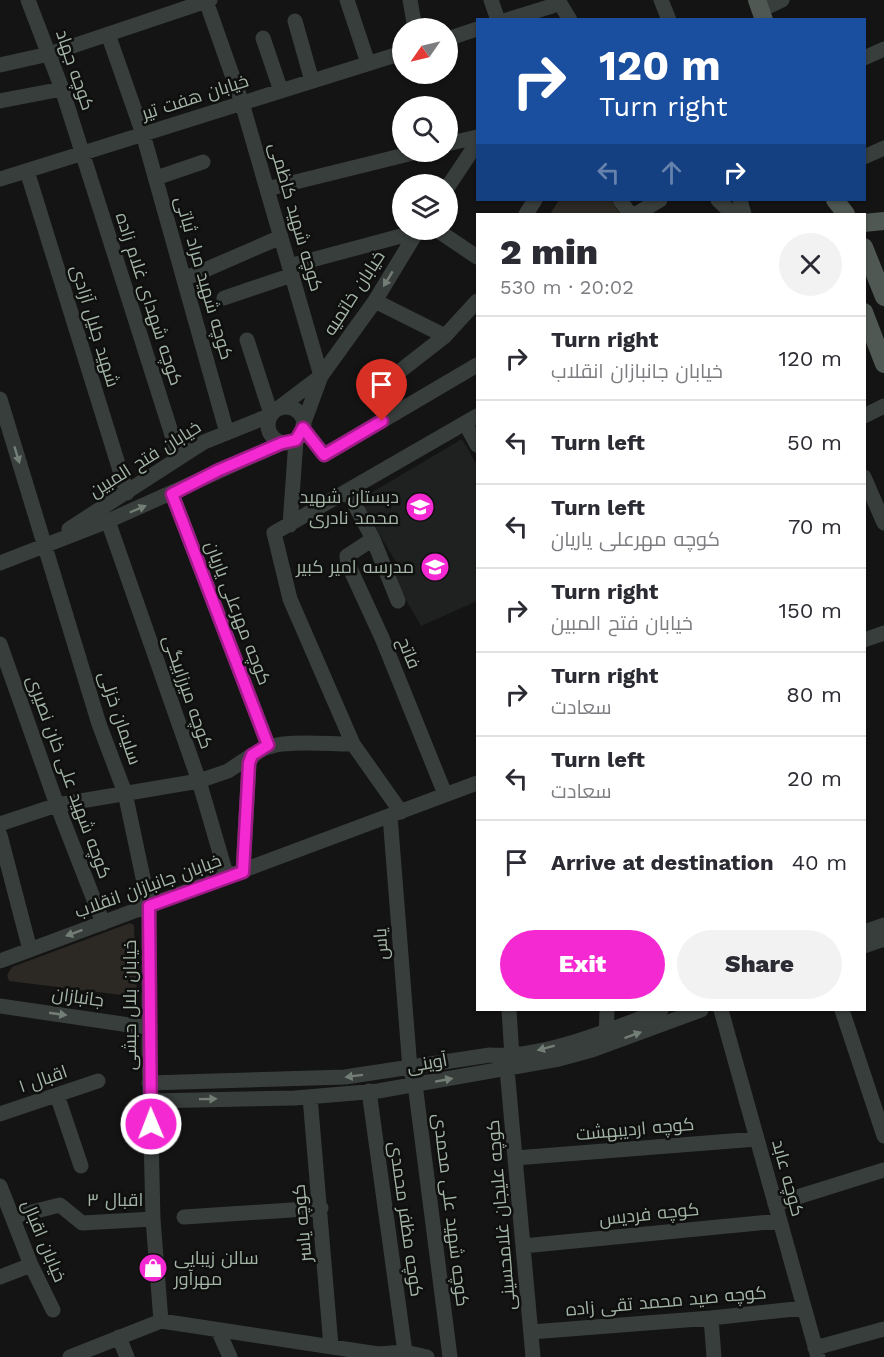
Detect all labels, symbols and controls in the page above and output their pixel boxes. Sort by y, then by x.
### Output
north arrow [392,18,458,84]
map controls [392,18,458,240]
street label: کوچه جهاد [50,27,99,114]
text: 120 m [599,41,721,90]
icon: right [500,42,578,120]
street label: خیابان هفت تیر [138,69,251,125]
text: Turn right [599,91,728,123]
button: search [392,96,458,162]
street label: کوچه شهید کاظمی [263,140,328,294]
icon: left [592,156,625,189]
icon: ahead [655,156,688,189]
icon: right [718,156,751,189]
button: layers [392,174,458,240]
street label: کوچه شهید مراد ثباتی [169,194,238,362]
street label: کوچه شهدای غلام زاده [110,210,187,389]
text: 2 min [500,231,598,273]
button: close [779,233,842,296]
street label: خیابان خاتمیه [318,246,390,340]
street label: شهید جلیل آزادی [66,262,124,390]
one-way arrow [382,271,393,287]
text: 530 m · 20:02 [500,275,634,299]
text: Turn right [551,327,658,352]
icon: right [500,342,533,375]
text: 120 m [778,346,842,371]
pin [356,359,407,421]
text: خیابان جانبازان انقلاب [551,359,723,383]
icon: arrive [365,368,398,401]
street label: خیابان فتح المبین [85,416,205,503]
icon: left [500,426,533,459]
text: Turn left [551,430,645,455]
text: 50 m [787,430,842,455]
one-way arrow [13,446,22,464]
place label: دبستان شهید محمد نادری [300,486,399,529]
school or university icon: دبستان شهید محمد نادری [404,491,436,523]
text: Turn left [551,495,645,520]
one-way arrow [129,504,147,514]
icon: left [500,510,533,543]
text: 70 m [788,514,842,539]
text: کوچه مهرعلی یاریان [551,527,720,551]
street label: کوچه مهرعلی یاریان [200,538,276,688]
school or university icon: مدرسه امیر کبیر [419,551,451,583]
place label: مدرسه امیر کبیر [295,556,414,578]
text: Turn right [551,579,658,604]
icon: right [500,594,533,627]
text: 150 m [778,598,842,623]
text: خیابان فتح المبین [551,611,693,635]
street label: کوچه میرزابیگی [157,632,218,752]
street label: فاتح [392,634,425,672]
text: Turn right [551,663,658,688]
street label: سلیمان خزلی [94,668,146,768]
street label: کوچه شهید علی خان نصیری [21,672,116,882]
icon: right [500,678,533,711]
text: 80 m [786,682,842,707]
text: سعادت [551,695,612,719]
text: Turn left [551,747,645,772]
icon: left [500,762,533,795]
text: 20 m [787,766,842,791]
text: سعادت [551,779,612,803]
icon: arrive [500,846,533,879]
street label: خیابان جانبازان انقلاب [72,849,224,923]
text: Arrive at destination [551,850,774,875]
text: 40 m [792,850,847,875]
street label: یاس [369,927,393,961]
one-way arrow [65,929,83,939]
button: Exit [500,930,665,999]
button: Share [677,930,842,999]
street label: خیابان بلال حبشی [119,940,141,1070]
street label: جانبازان [51,982,105,1012]
one-way arrow [48,1010,67,1019]
one-way arrow [625,1029,643,1039]
one-way arrow [537,1043,555,1053]
street label: آوینی [405,1049,449,1077]
street label: اقبال ۱ [16,1060,70,1098]
one-way arrow [344,1071,363,1080]
one-way arrow [435,1075,454,1084]
position arrow [119,1092,183,1156]
one-way arrow [199,1095,218,1104]
street label: کوچه شهید علی محمدی [427,1112,474,1308]
street label: کوچه اردیبهشت [575,1113,695,1146]
street label: کوچه علیجان غلامحسینی [482,1119,521,1311]
street label: کوچه عابد [766,1137,809,1219]
street label: کوچه مظفر محمدی [383,1140,428,1298]
street label: کوچه یاسر [288,1183,317,1264]
street label: اقبال ۳ [87,1189,143,1211]
street label: خیابان اقبال [17,1197,71,1285]
street label: کوچه فردیس [598,1198,700,1231]
place label: سالن زیبایی مهرآور [173,1247,259,1290]
shop icon: سالن زیبایی مهرآور [137,1252,169,1284]
street label: کوچه صید محمد تقی زاده [565,1281,767,1322]

